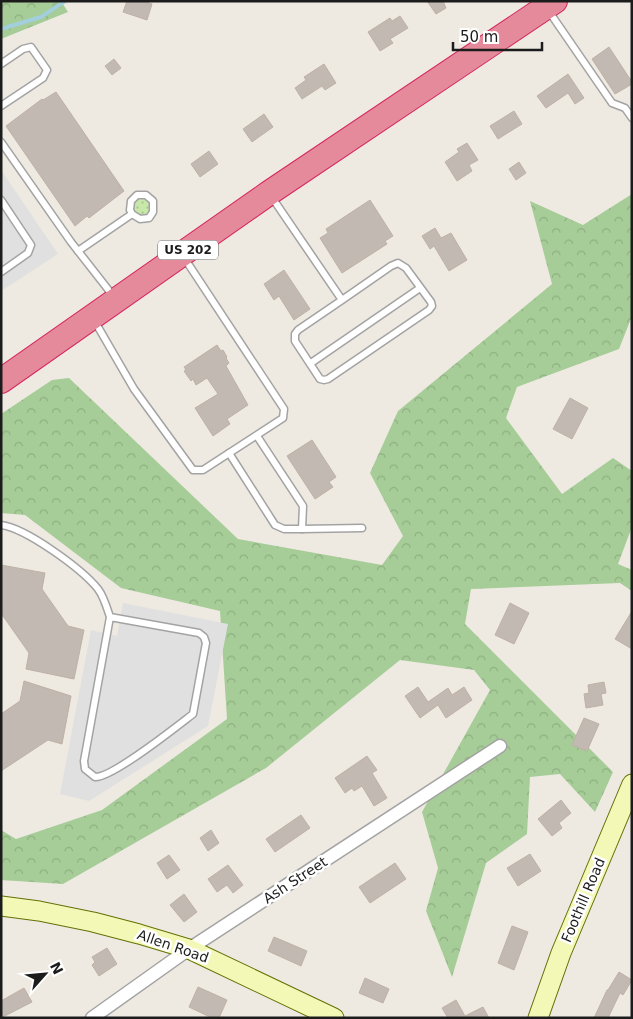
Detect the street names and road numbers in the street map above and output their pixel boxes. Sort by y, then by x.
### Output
road number: US 202 [158,240,218,260]
street label: Ash Street [260,853,330,907]
street label: Foothill Road [558,855,608,945]
street label: Allen Road [135,926,211,966]

